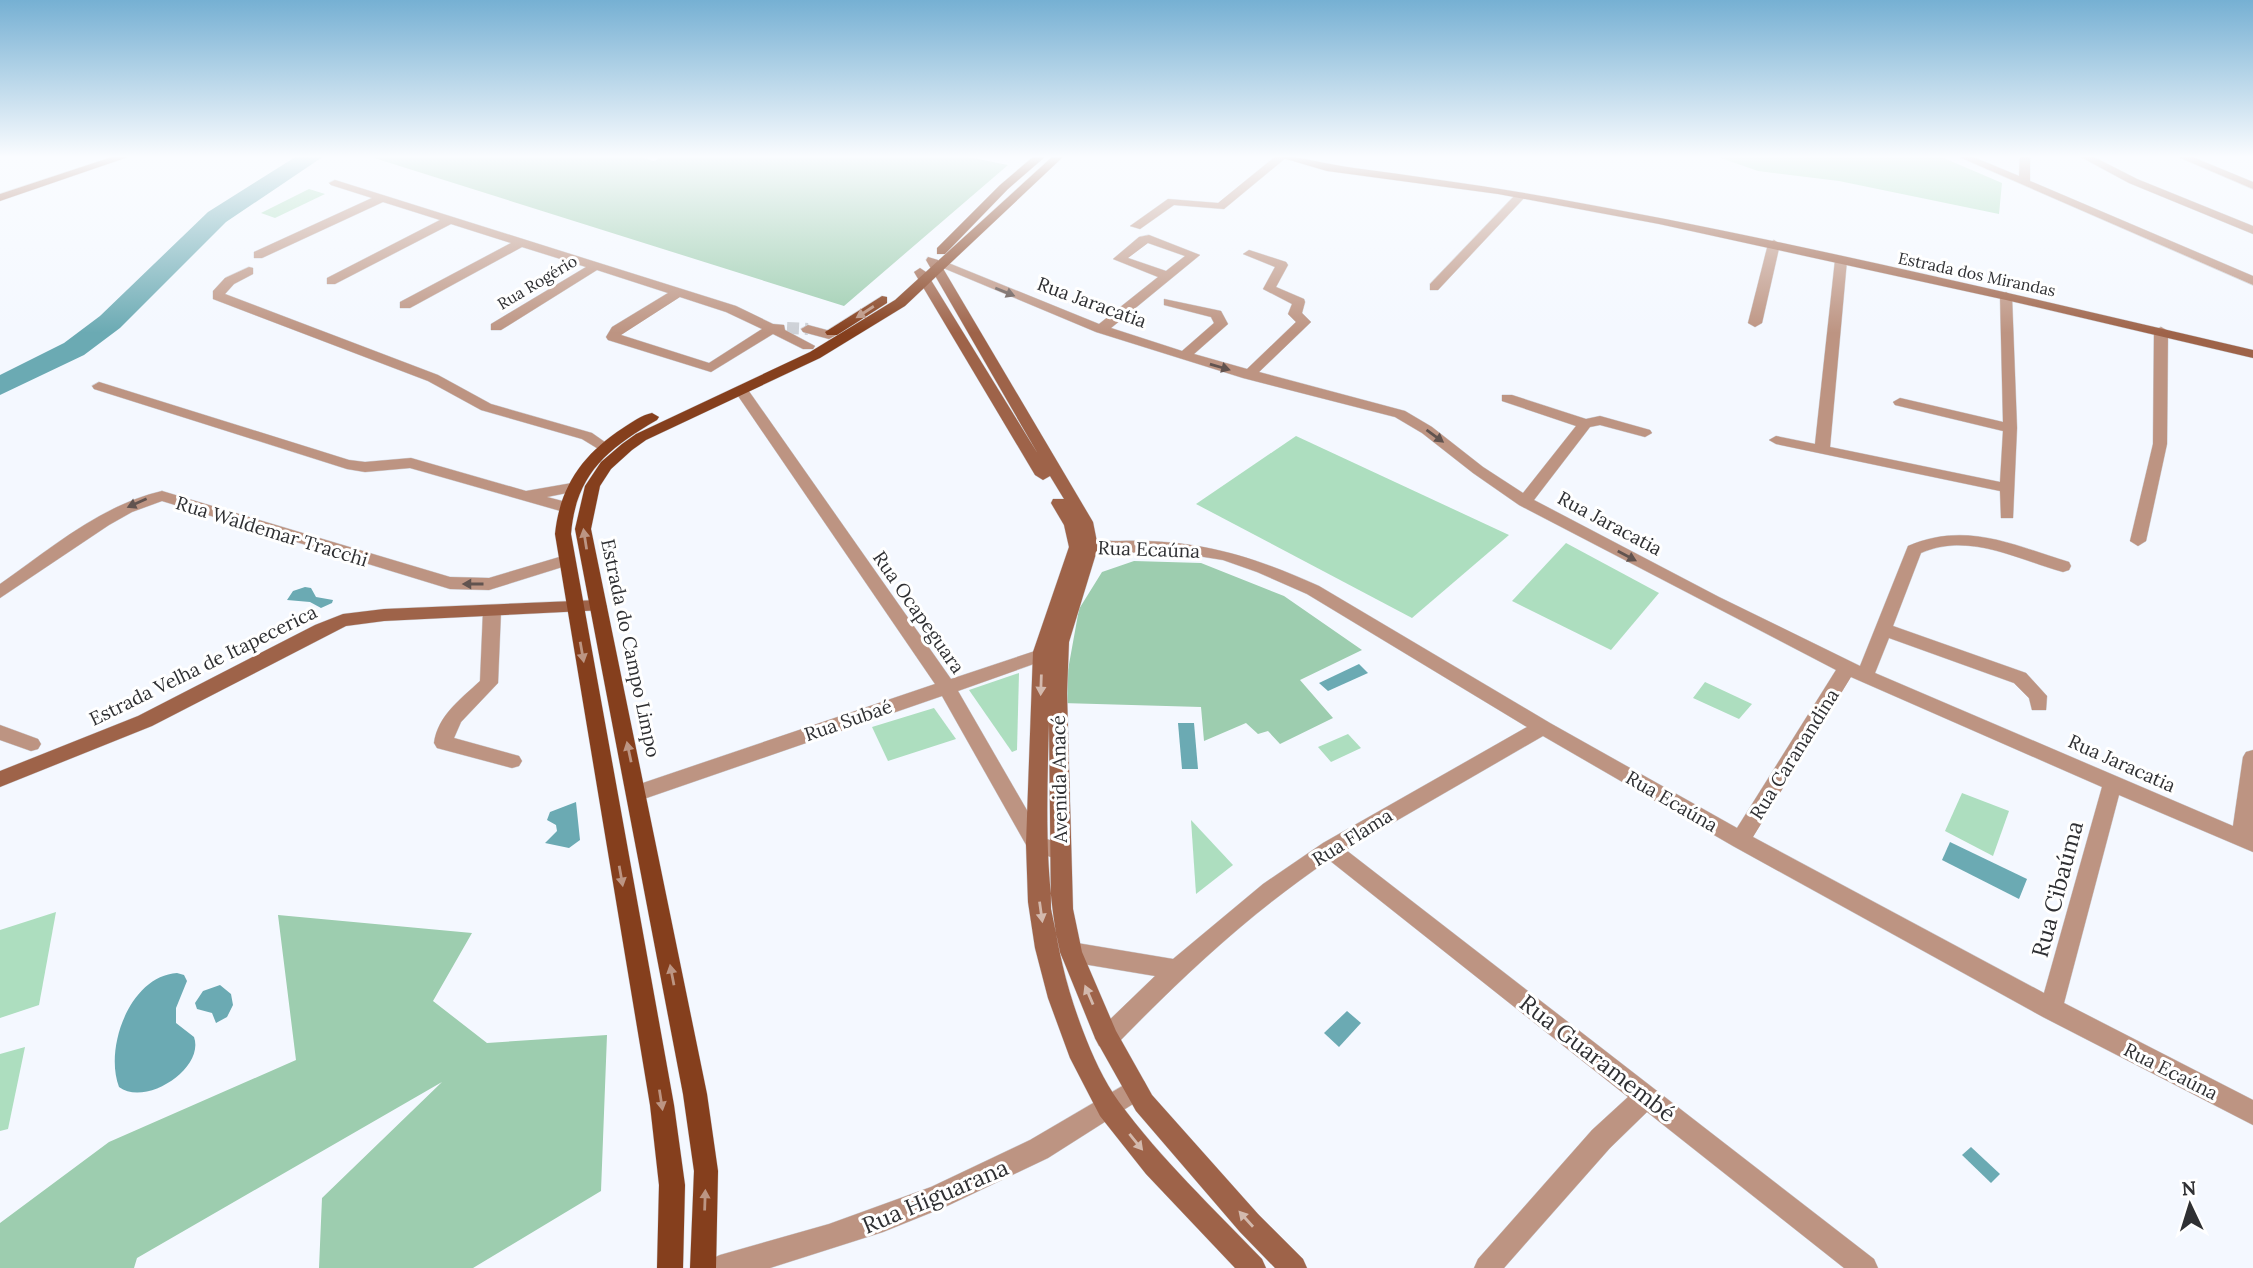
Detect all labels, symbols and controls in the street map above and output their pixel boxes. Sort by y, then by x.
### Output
street label: Estrada dos Mirandas [1896,248,2058,300]
street label: Rua Rogério [493,250,581,314]
street label: Rua Jaracatia [1034,271,1150,333]
one-way arrow [995,286,1016,297]
one-way arrow [855,305,874,318]
one-way arrow [1209,362,1230,372]
one-way arrow [1426,429,1444,443]
street label: Rua Jaracatia [1554,485,1666,561]
street label: Rua Waldemar Tracchi [173,490,371,572]
one-way arrow [127,497,147,509]
one-way arrow [579,528,590,550]
street label: Rua Ecaúna [1097,535,1201,563]
street label: Estrada do Campo Limpo [596,537,666,759]
street label: Rua Ocapeguara [868,546,970,678]
one-way arrow [1617,550,1637,561]
one-way arrow [462,578,484,590]
street label: Estrada Velha de Itapecerica [85,599,321,731]
one-way arrow [577,641,588,663]
one-way arrow [1035,674,1047,696]
street label: Rua Caranandina [1744,684,1844,824]
street label: Rua Subaé [801,694,895,746]
street label: Avenida Anacé [1046,715,1072,844]
street label: Rua Jaracatia [2065,729,2180,797]
one-way arrow [623,741,634,763]
street label: Rua Ecaúna [1622,765,1722,837]
street label: Rua Flama [1307,803,1397,871]
street label: Rua Cibaúma [2025,818,2089,960]
one-way arrow [616,865,627,887]
one-way arrow [1036,902,1047,924]
one-way arrow [666,964,677,986]
one-way arrow [1083,984,1094,1005]
street label: Rua Guaramembé [1514,988,1682,1128]
street label: Rua Ecaúna [2120,1037,2222,1105]
one-way arrow [656,1089,667,1111]
one-way arrow [1128,1133,1143,1150]
street label: Rua Higuarana [857,1152,1013,1240]
north arrow [2155,1170,2225,1240]
text: N [2181,1176,2197,1201]
one-way arrow [699,1189,711,1211]
one-way arrow [1238,1210,1254,1228]

